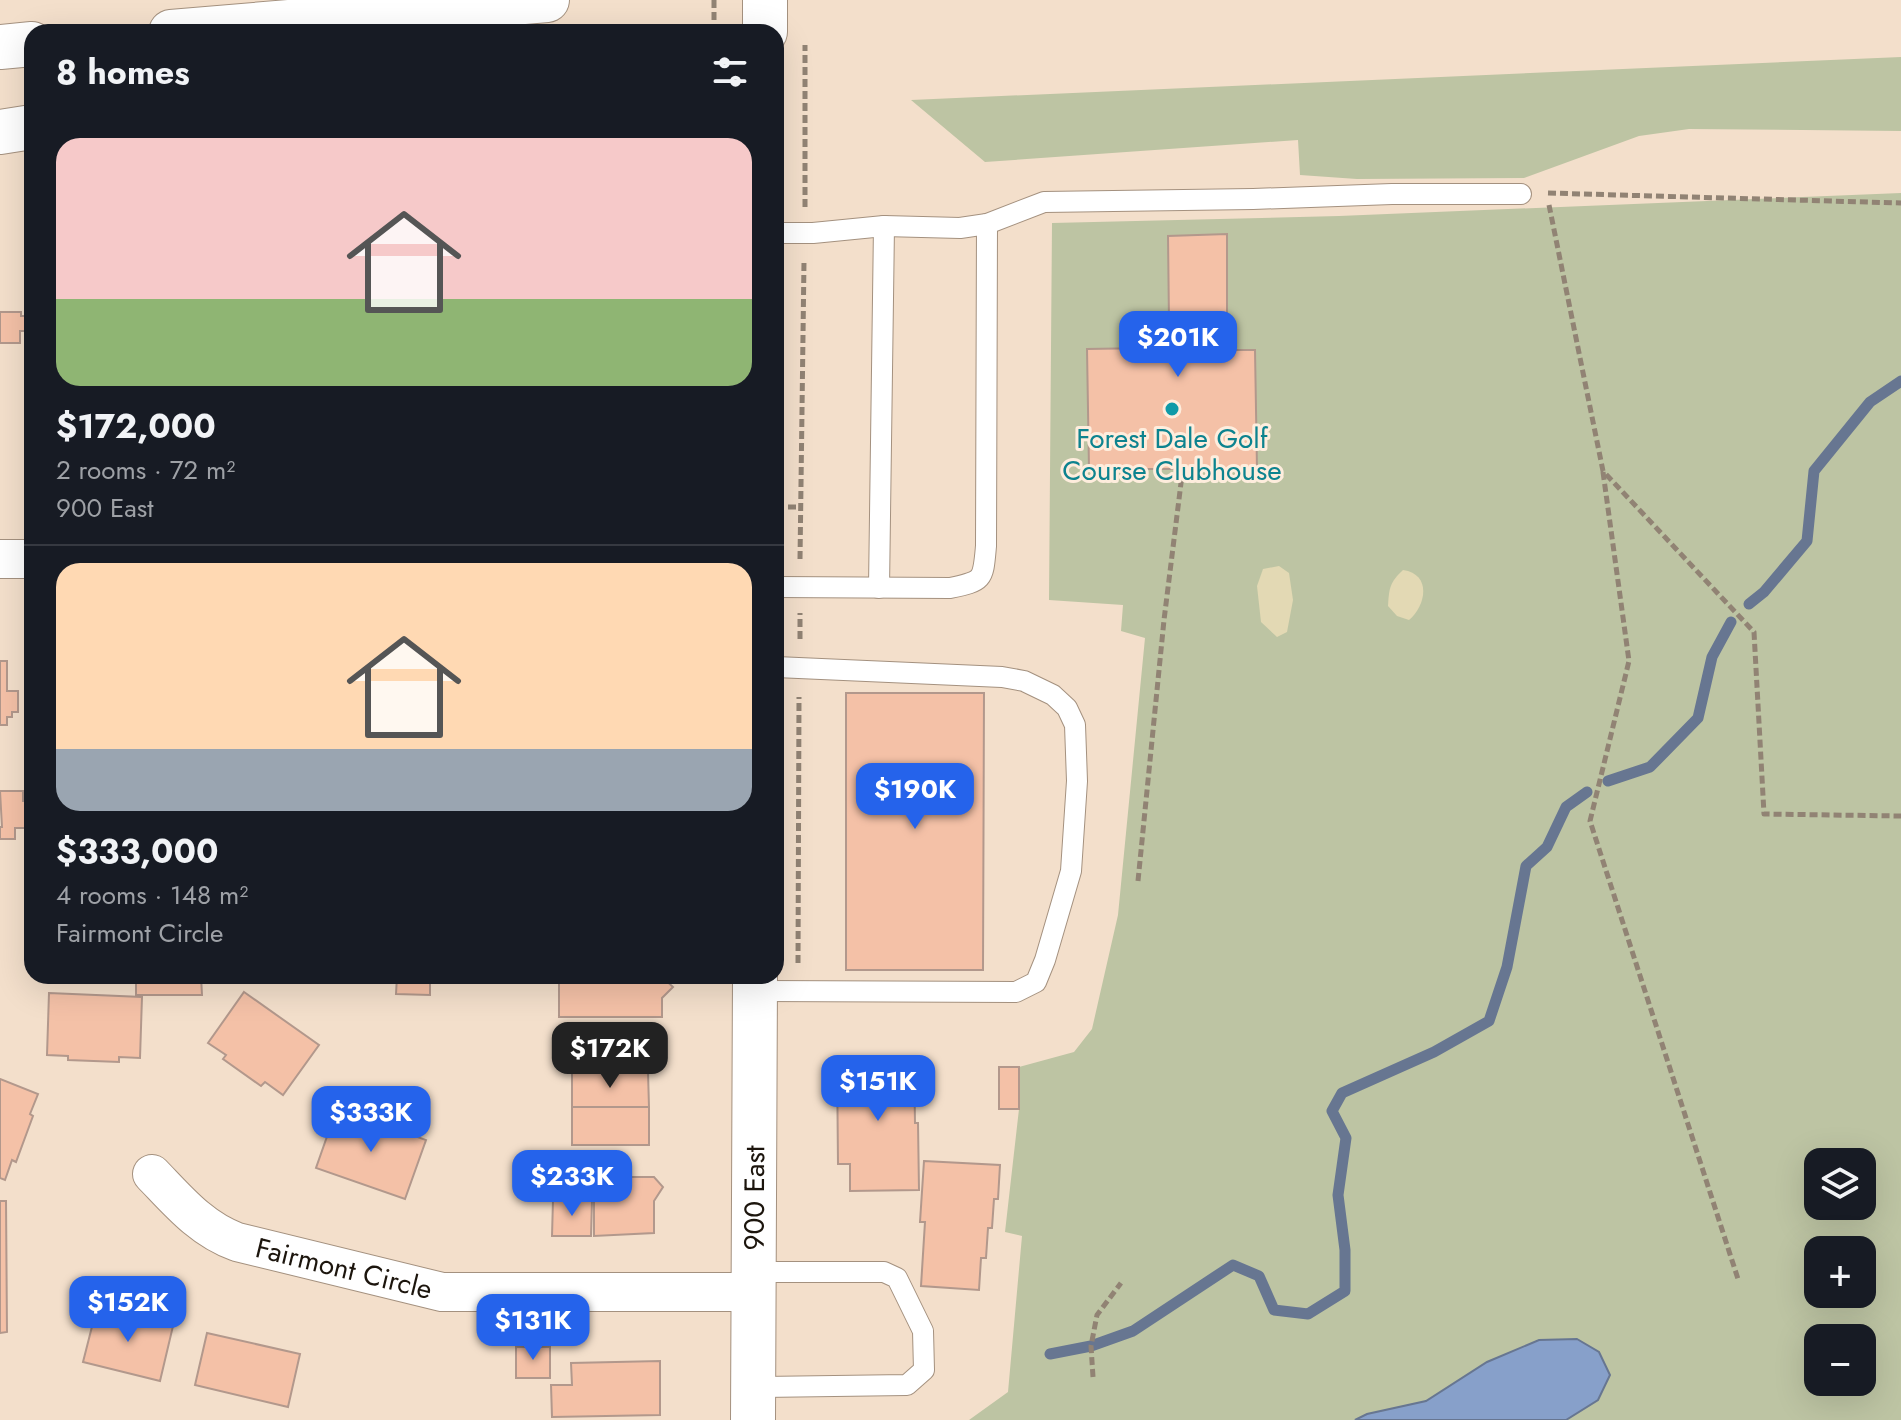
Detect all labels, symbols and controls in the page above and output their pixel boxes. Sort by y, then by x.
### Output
text: 8 homes [56,48,190,97]
icon: filters [708,50,752,94]
icon: home [332,190,476,334]
pin: $201K [1122,311,1234,379]
text: $201K [1137,318,1219,356]
marker: Forest Dale Golf Course Clubhouse [1163,400,1181,418]
text: $172,000 [56,402,216,451]
place label: Forest Dale Golf Course Clubhouse [1062,418,1282,491]
text: 2 rooms · 72 m² [56,451,235,489]
text: 900 East [56,489,154,527]
icon: home [332,615,476,759]
pin: $190K [859,763,971,831]
text: $190K [874,770,956,808]
text: $333,000 [56,827,219,876]
text: 4 rooms · 148 m² [56,876,248,914]
text: Fairmont Circle [56,914,223,952]
pin: $172K [554,1022,666,1090]
text: $172K [570,1029,650,1067]
pin: $151K [822,1055,934,1123]
text: $151K [839,1062,917,1100]
pin: $333K [315,1086,427,1154]
text: $333K [330,1093,412,1131]
street label: 900 East [733,1145,775,1251]
map controls [1804,1148,1876,1396]
button: layers [1804,1148,1876,1220]
pin: $233K [516,1150,628,1218]
text: $233K [530,1157,614,1195]
street label: Fairmont Circle [251,1227,436,1309]
button: + [1804,1236,1876,1308]
pin: $152K [72,1276,184,1344]
text: $152K [87,1283,169,1321]
pin: $131K [477,1294,589,1362]
text: $131K [495,1301,571,1339]
button: − [1804,1324,1876,1396]

